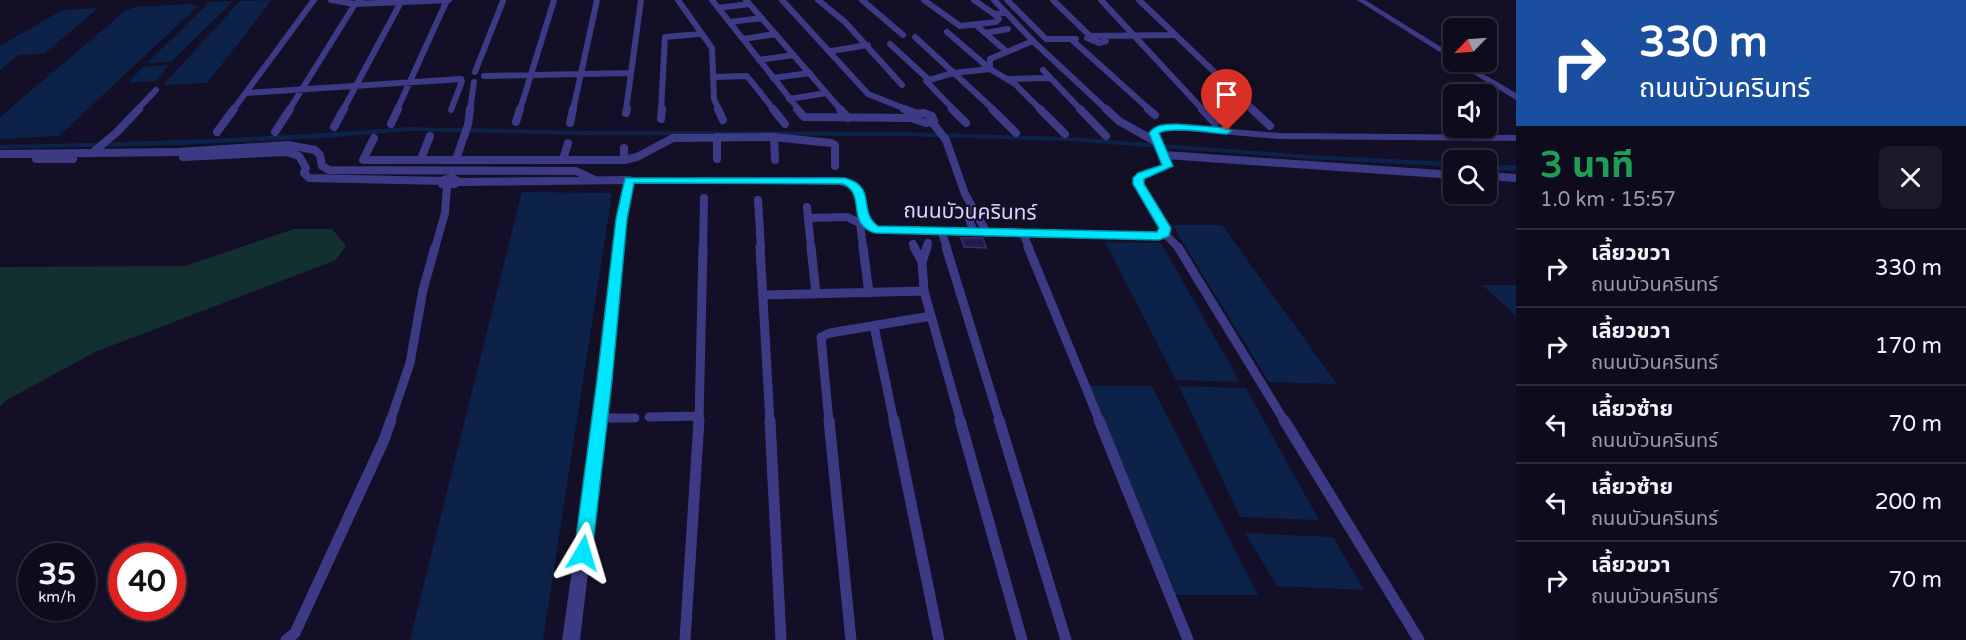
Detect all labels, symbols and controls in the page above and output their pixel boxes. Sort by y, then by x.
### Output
text: 330 m [1639,17,1768,68]
north arrow [1443,18,1497,72]
map controls [1443,18,1497,204]
icon: right [1540,24,1618,102]
pin [1201,69,1252,131]
text: ถนนบัวนครินทร์ [1639,72,1810,105]
icon: arrive [1210,78,1243,111]
button: sound [1443,84,1497,138]
text: 3 นาที [1540,144,1634,187]
button: close [1879,146,1942,209]
button: search [1443,150,1497,204]
text: 1.0 km · 15:57 [1540,188,1676,212]
street label: ถนนบัวนครินทร์ [903,198,1038,226]
text: เลี้ยวขวา [1591,240,1671,266]
icon: right [1540,252,1573,285]
text: 330 m [1875,255,1942,281]
text: ถนนบัวนครินทร์ [1591,273,1718,297]
text: เลี้ยวขวา [1591,318,1671,344]
icon: right [1540,330,1573,363]
text: 170 m [1875,333,1942,359]
text: ถนนบัวนครินทร์ [1591,351,1718,375]
text: เลี้ยวซ้าย [1591,396,1673,422]
icon: left [1540,408,1573,441]
text: 70 m [1888,411,1942,437]
text: ถนนบัวนครินทร์ [1591,429,1718,453]
text: เลี้ยวซ้าย [1591,474,1673,500]
icon: left [1540,486,1573,519]
text: 200 m [1875,489,1942,515]
text: ถนนบัวนครินทร์ [1591,507,1718,531]
position arrow [551,521,615,585]
speed limit sign: 40 [108,543,186,621]
text: เลี้ยวขวา [1591,552,1671,578]
text: 35 [38,556,76,593]
icon: right [1540,564,1573,597]
text: 70 m [1888,567,1942,593]
text: ถนนบัวนครินทร์ [1591,585,1718,609]
text: km/h [38,588,76,606]

